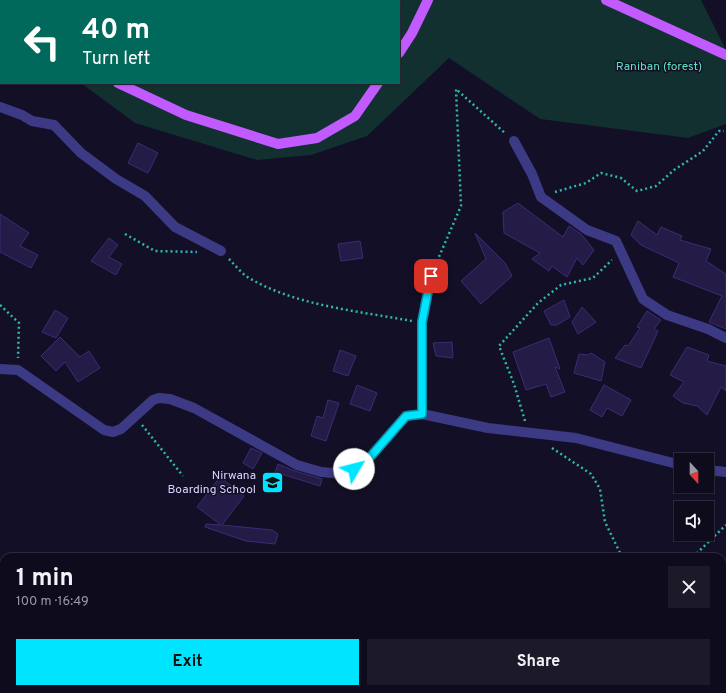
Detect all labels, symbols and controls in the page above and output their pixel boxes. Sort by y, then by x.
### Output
text: 40 m [82,13,150,49]
icon: left [16,16,68,68]
text: Turn left [82,48,150,71]
park label: Raniban (forest) [616,59,702,75]
pin [414,259,448,293]
icon: arrive [420,265,442,287]
position arrow [333,448,375,490]
north arrow [674,453,714,493]
map controls [674,453,714,541]
place label: Nirwana Boarding School [167,468,256,498]
school or university icon: Nirwana Boarding School [259,470,285,496]
button: sound [674,501,714,541]
text: 1 min [16,564,74,594]
button: close [668,566,710,608]
text: 100 m · 16:49 [16,594,89,610]
button: Exit [16,639,359,685]
button: Share [367,639,710,685]

